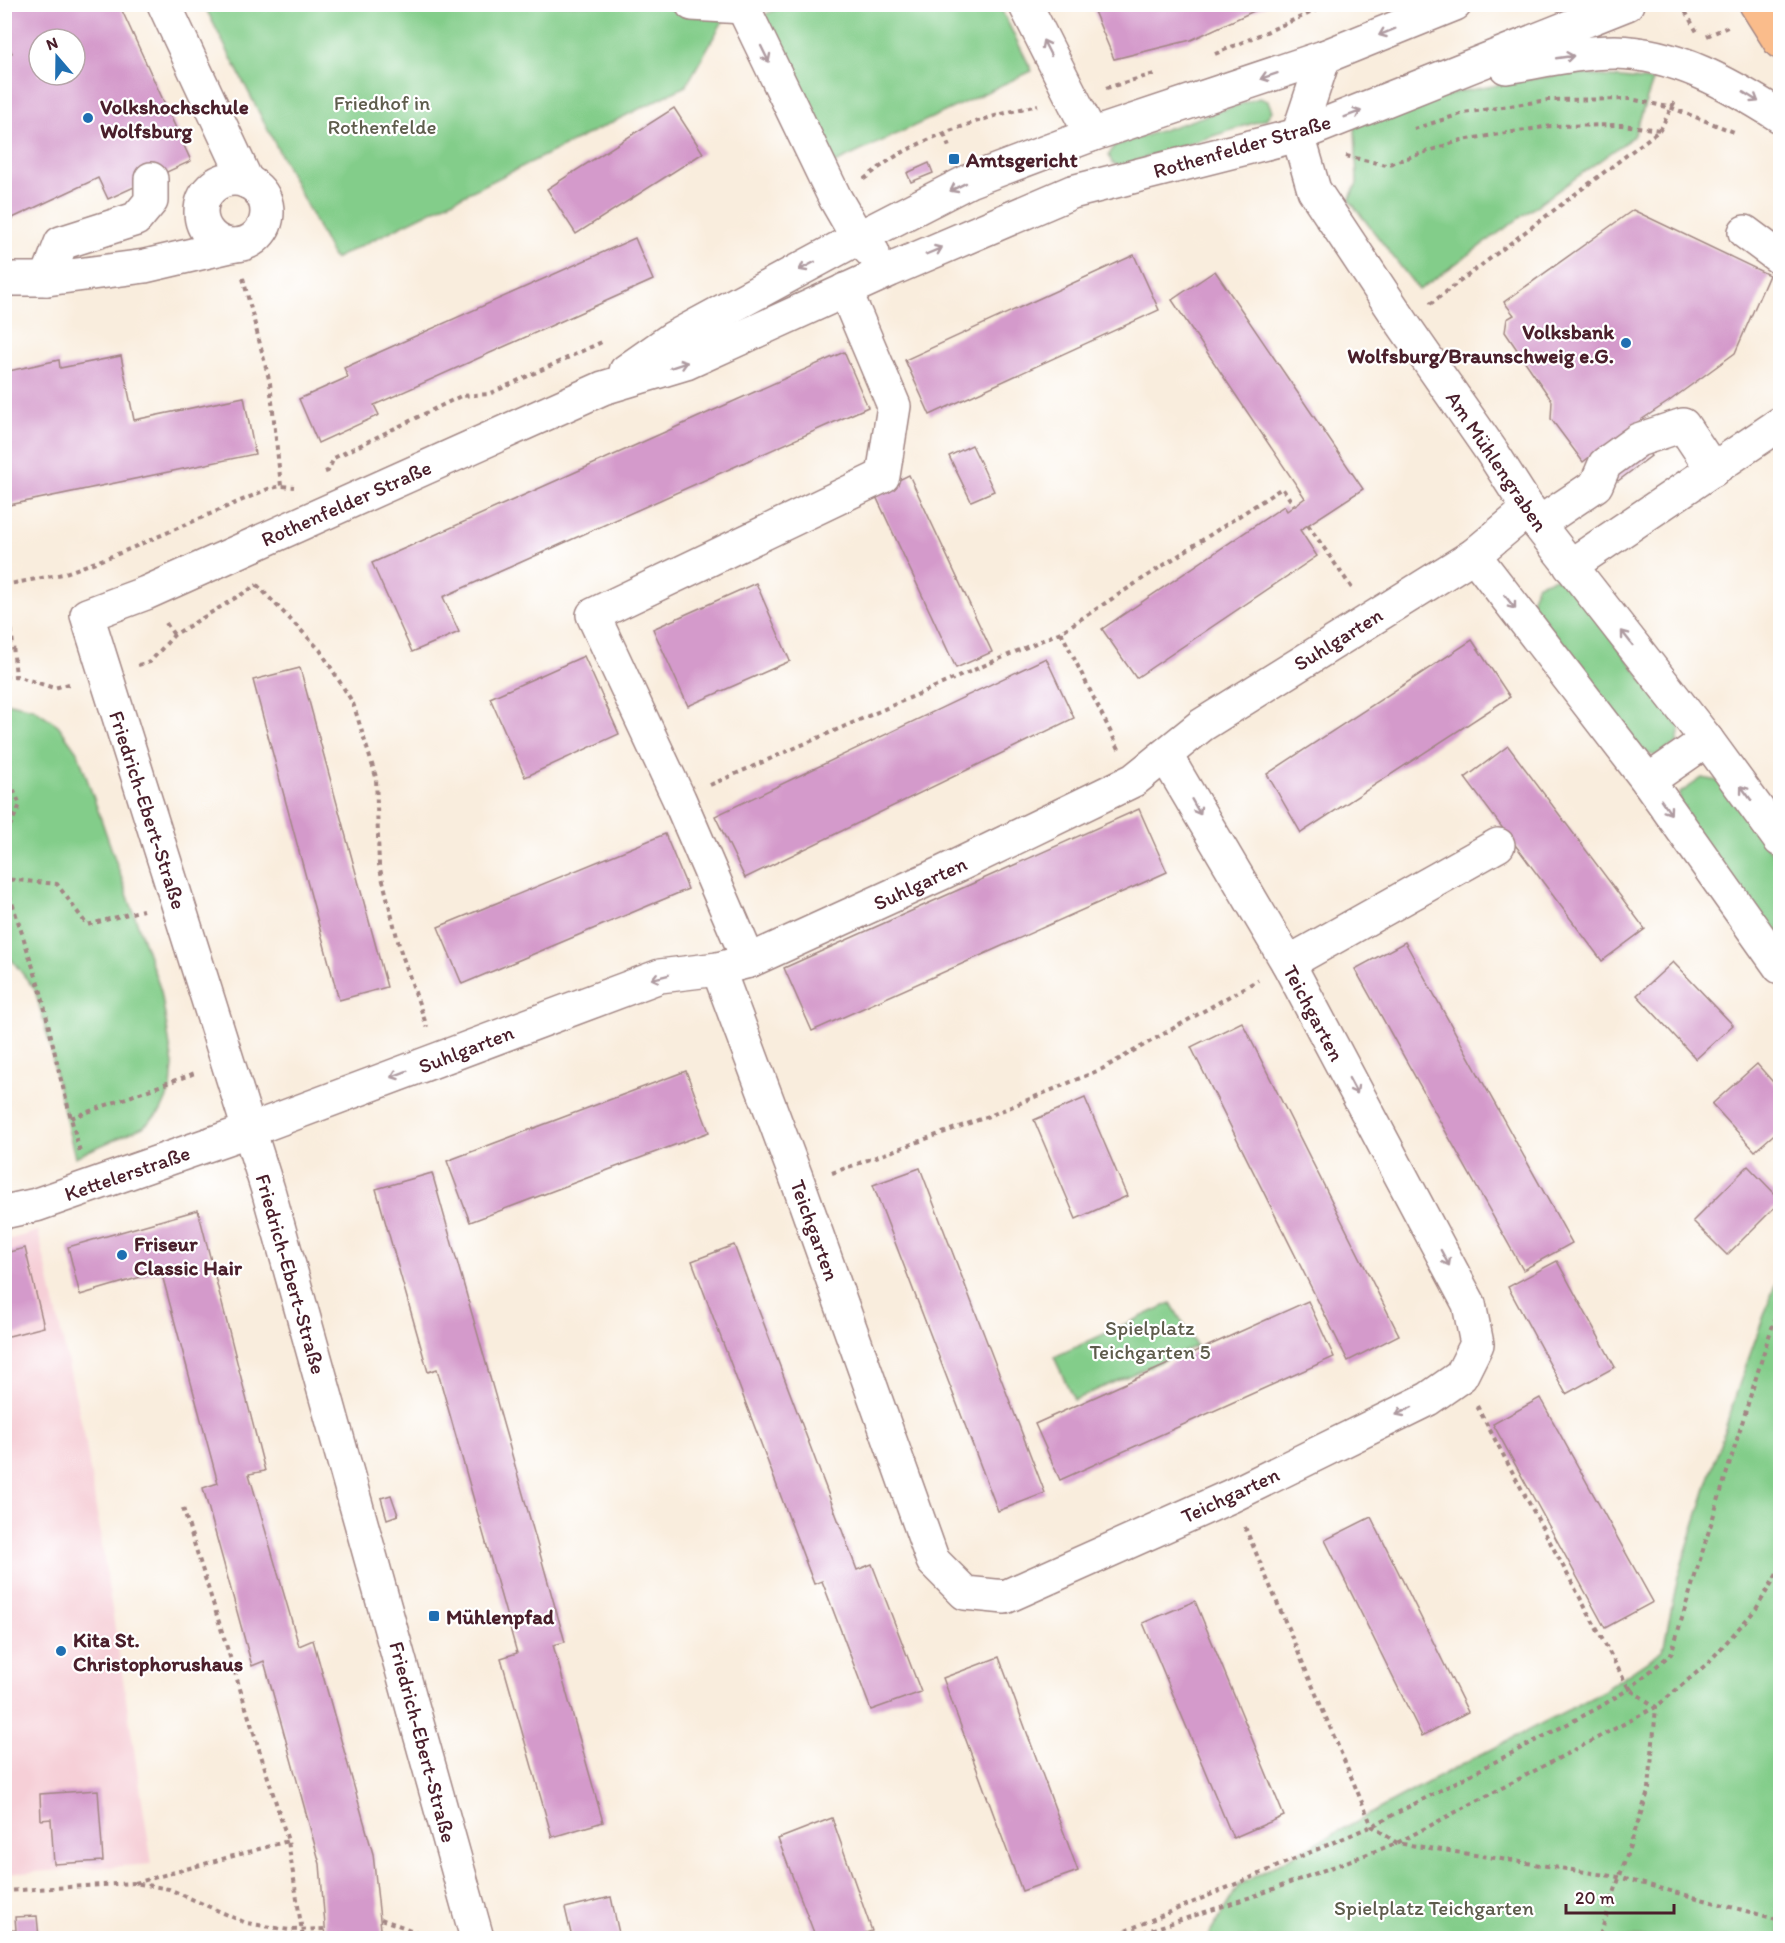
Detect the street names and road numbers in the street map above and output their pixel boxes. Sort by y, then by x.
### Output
street label: Rothenfelder Straße [1150,109,1334,183]
street label: Am Mühlengraben [1441,386,1553,536]
street label: Rothenfelder Straße [257,454,435,552]
street label: Suhlgarten [1289,602,1387,676]
street label: Friedrich-Ebert-Straße [104,708,192,912]
street label: Suhlgarten [869,851,971,915]
street label: Teichgarten [1278,961,1350,1066]
street label: Suhlgarten [415,1019,517,1079]
street label: Kettelerstraße [61,1140,193,1206]
street label: Friedrich-Ebert-Straße [250,1171,332,1377]
street label: Teichgarten [785,1176,845,1284]
street label: Teichgarten [1177,1461,1283,1529]
street label: Friedrich-Ebert-Straße [384,1639,462,1845]

